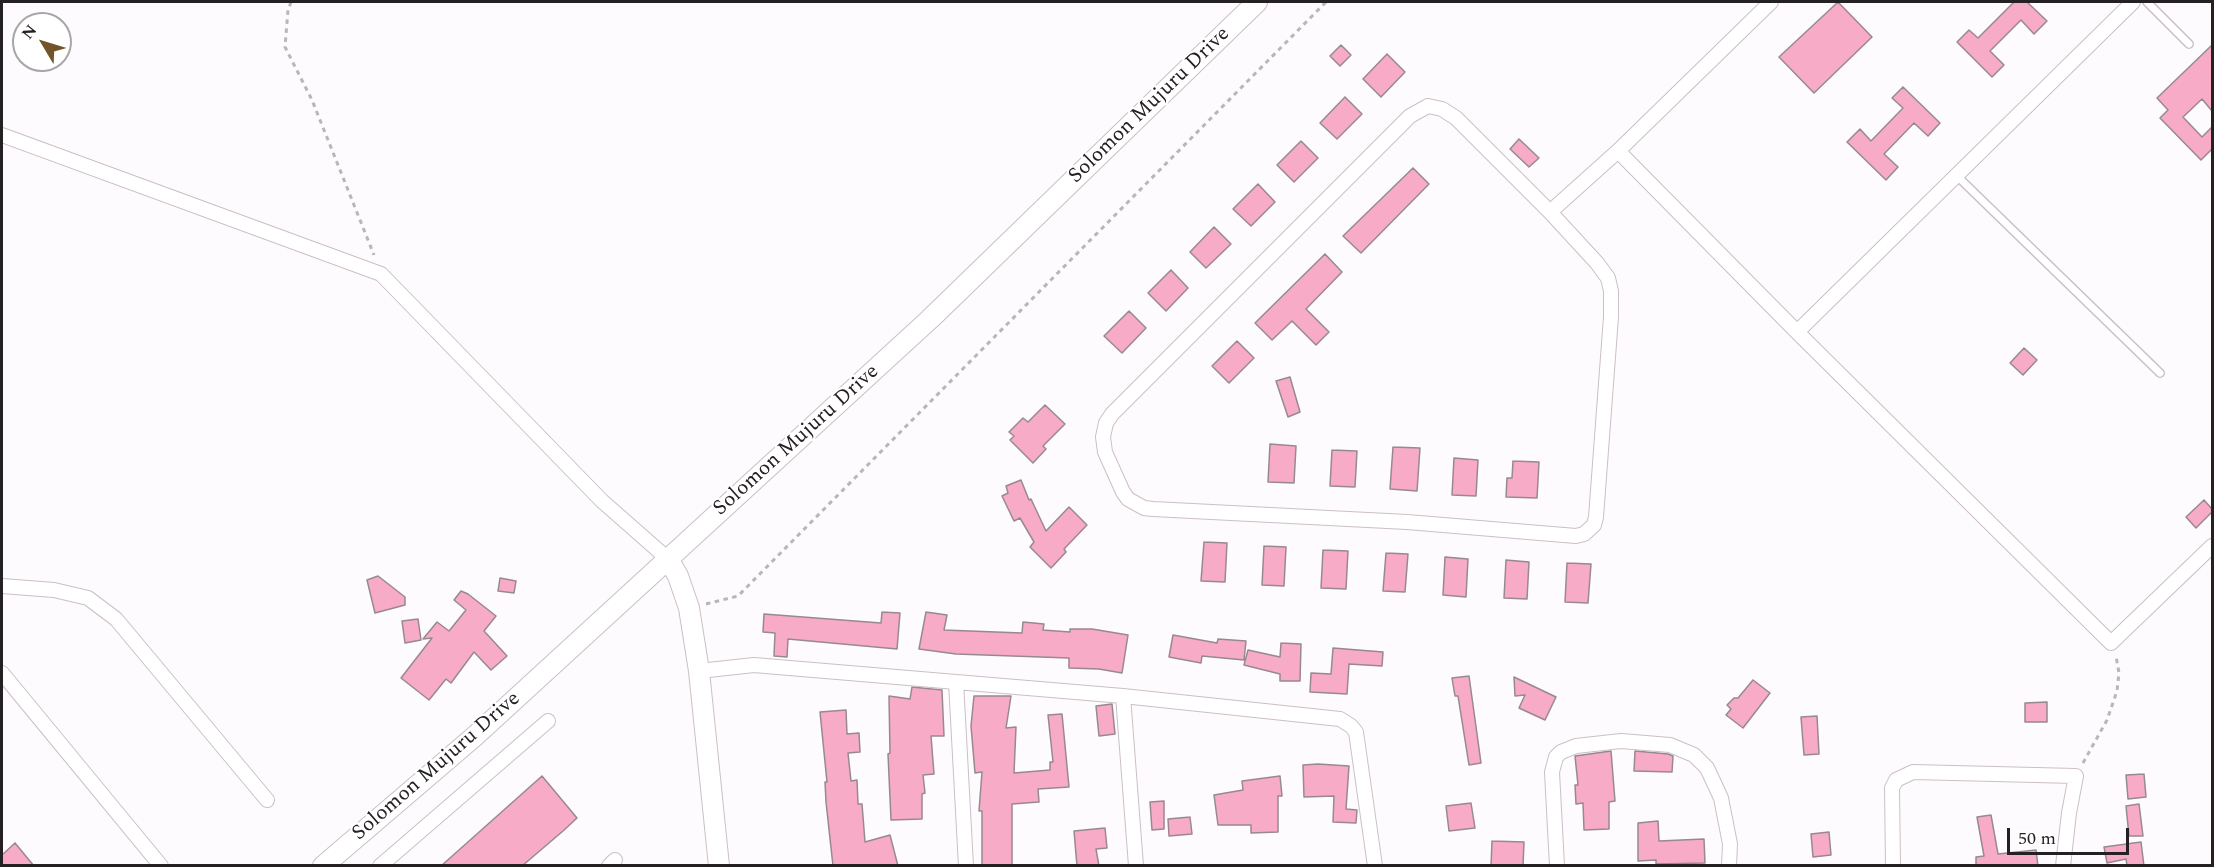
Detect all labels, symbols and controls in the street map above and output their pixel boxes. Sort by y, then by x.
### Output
north arrow [12,12,72,72]
text: N [16,20,43,45]
street label: Solomon Mujuru Drive [1064,22,1236,190]
street label: Solomon Mujuru Drive [709,360,885,522]
street label: Solomon Mujuru Drive [348,687,526,847]
scale bar [2010,816,2132,854]
text: 50 m [2018,825,2056,852]

